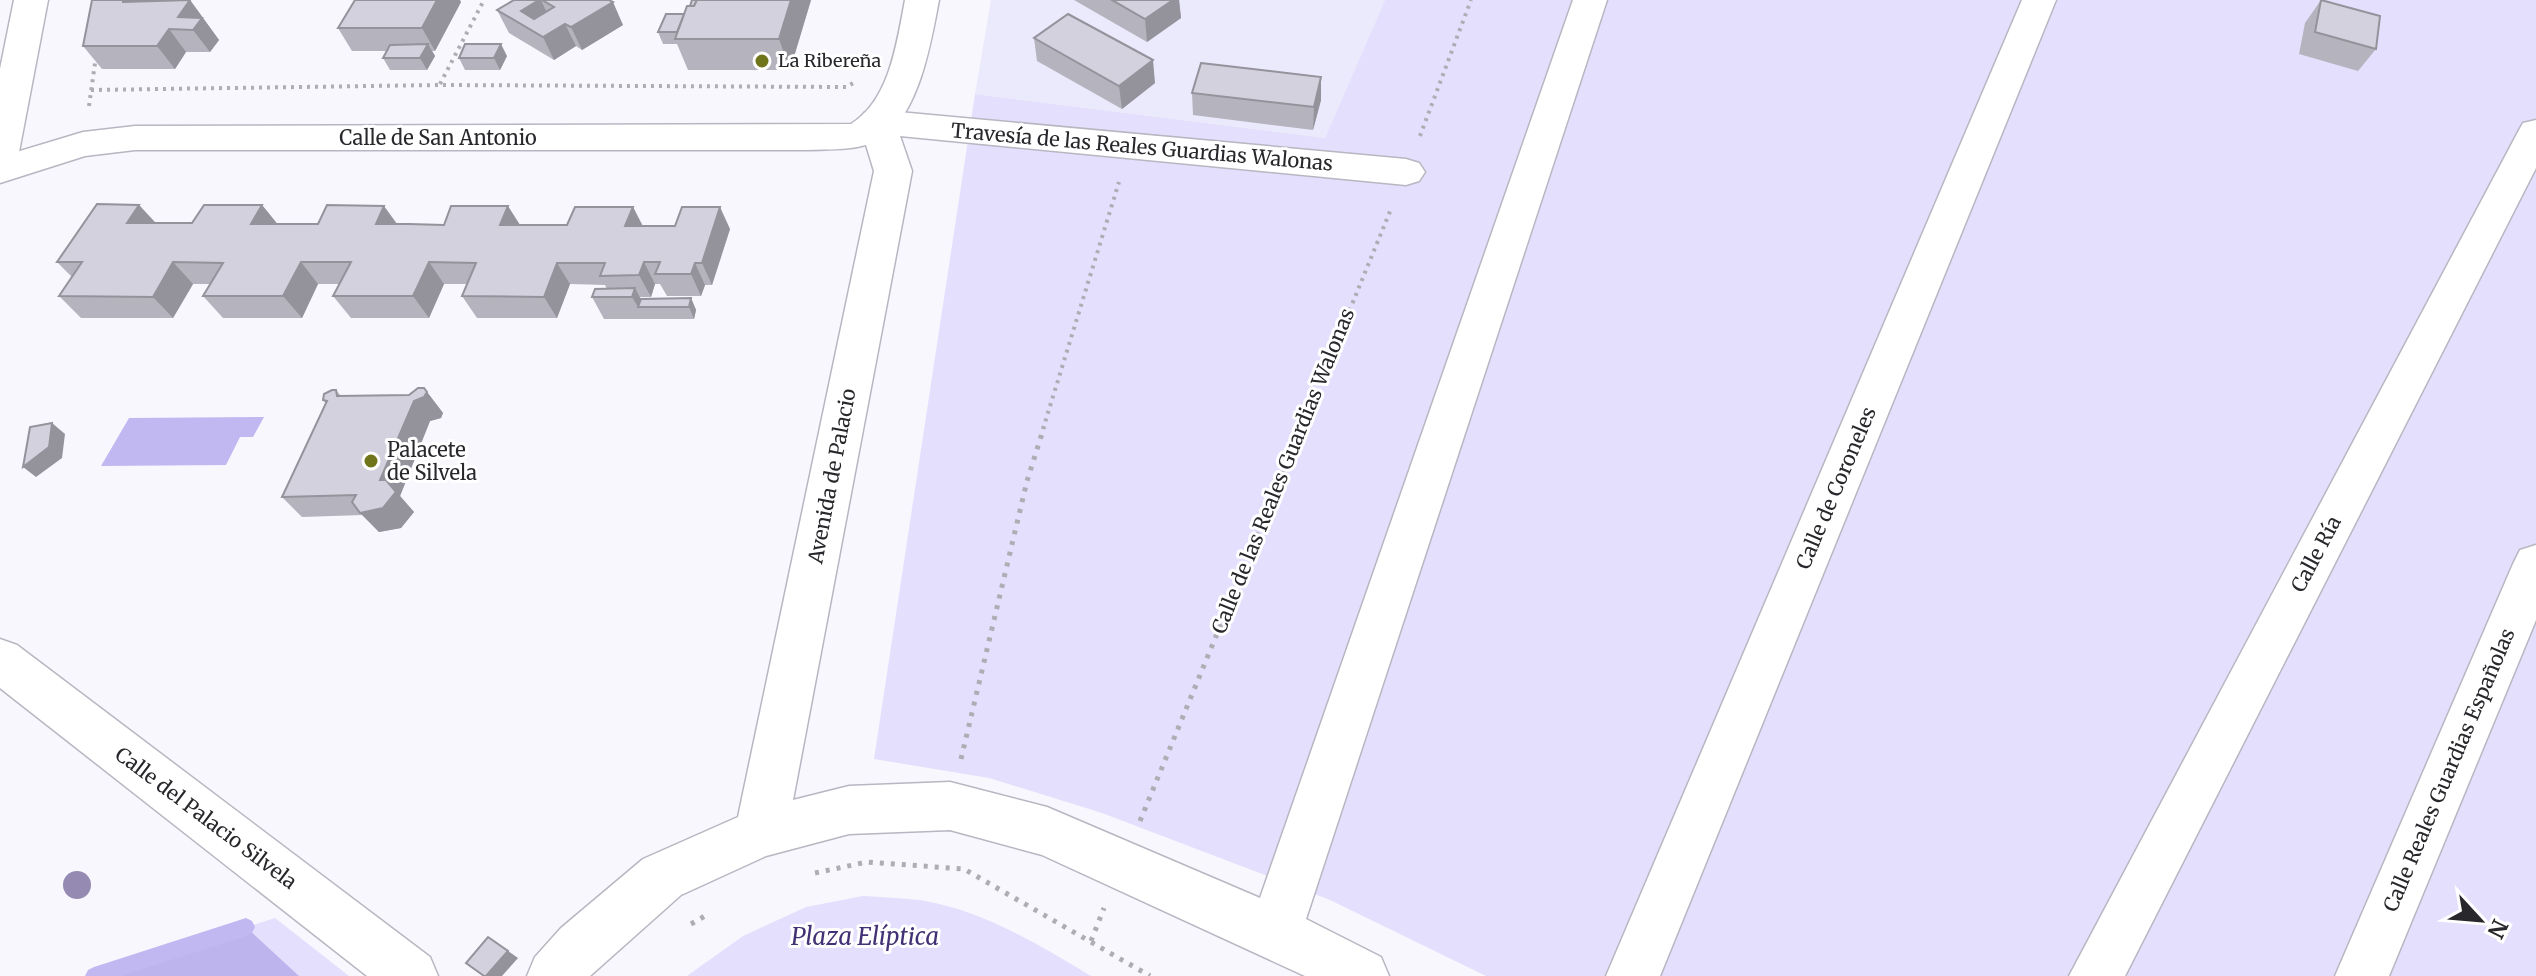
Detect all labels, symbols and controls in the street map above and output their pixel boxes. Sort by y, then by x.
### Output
place label: La Ribereña [778,49,881,72]
marker: La Ribereña [753,52,771,70]
street label: Travesía de las Reales Guardias Walonas [950,117,1334,176]
street label: Calle de San Antonio [339,125,537,150]
street label: Calle de las Reales Guardias Walonas [1206,305,1359,637]
street label: Avenida de Palacio [802,386,861,566]
street label: Calle de Coroneles [1790,403,1881,573]
place label: Palacete de Silvela [387,437,477,485]
marker: Palacete de Silvela [362,452,380,470]
street label: Calle Ría [2285,511,2346,596]
street label: Calle Reales Guardias Españolas [2377,624,2520,915]
street label: Calle del Palacio Silvela [111,741,302,894]
north arrow [2440,880,2520,960]
text: N [2481,915,2514,943]
park label: Plaza Elíptica [791,921,939,952]

